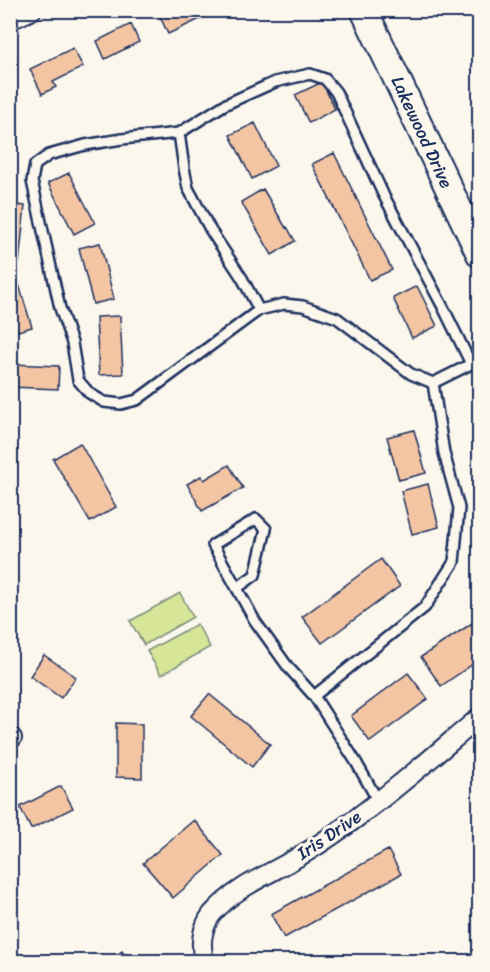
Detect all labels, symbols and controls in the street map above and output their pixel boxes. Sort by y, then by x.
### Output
street label: Lakewood Drive [382,70,462,194]
street label: Iris Drive [289,801,368,869]

